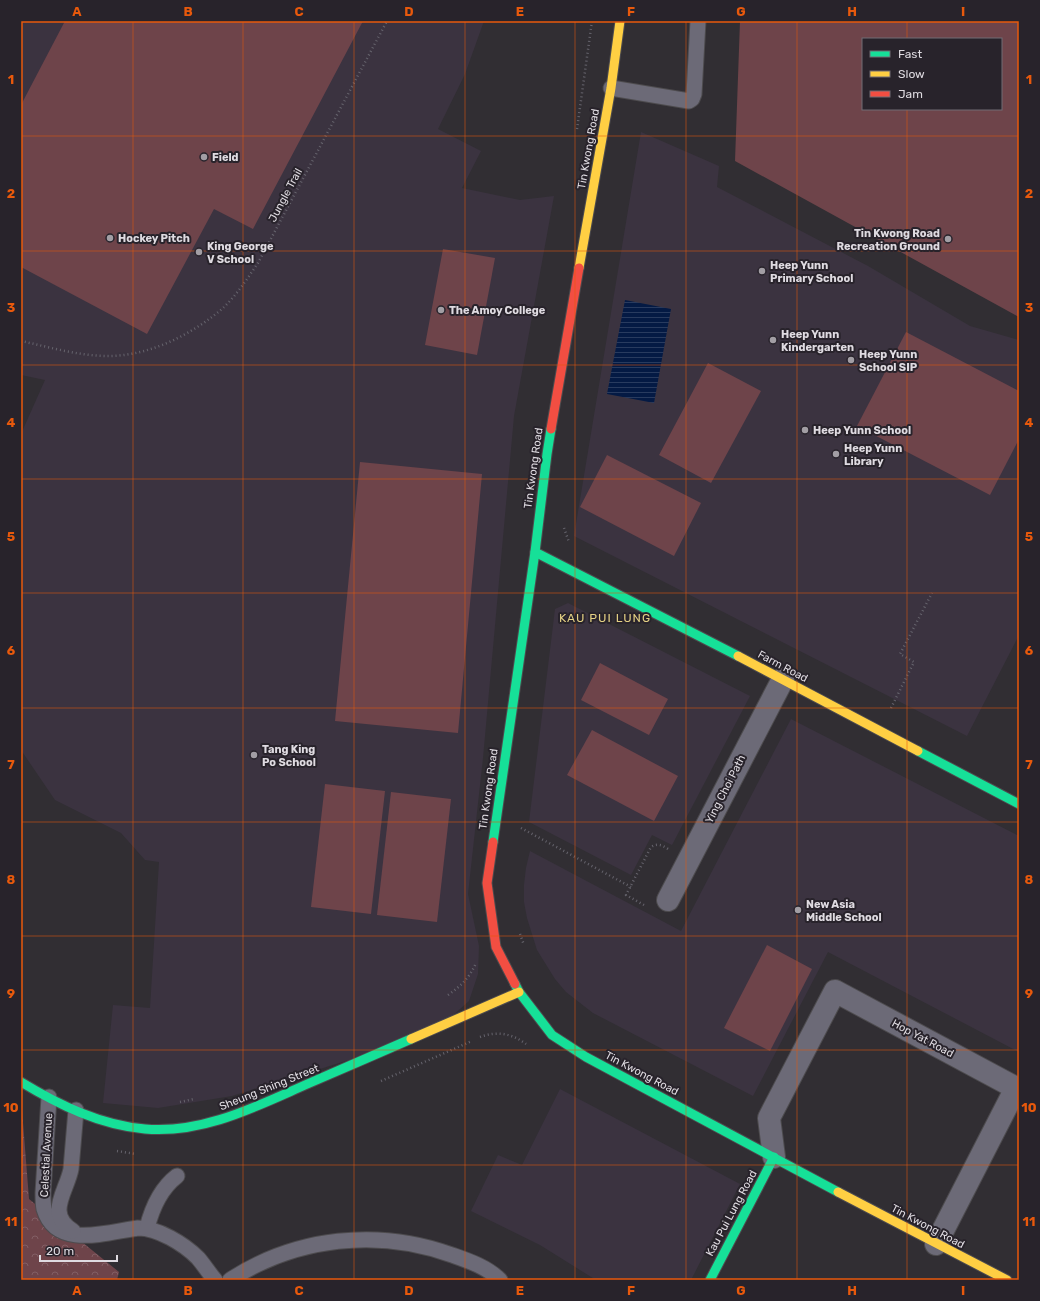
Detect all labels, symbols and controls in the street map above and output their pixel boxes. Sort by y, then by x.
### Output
text: A [72,4,82,19]
text: B [183,4,193,19]
text: C [294,4,304,19]
text: D [404,4,414,19]
text: E [516,4,524,19]
text: F [627,4,635,19]
text: G [736,4,746,19]
text: H [847,4,857,19]
text: I [961,4,965,19]
legend [862,38,1002,110]
text: Fast [898,47,922,61]
text: Slow [898,67,925,81]
text: 1 [8,72,14,87]
text: 1 [1026,72,1032,87]
text: Jam [898,87,923,101]
street label: Tin Kwong Road [575,108,602,190]
place label: Field [212,151,239,164]
marker: Field [199,152,209,162]
street label: Jungle Trail [266,166,305,224]
text: 2 [7,186,15,201]
text: 2 [1025,186,1033,201]
place label: Tin Kwong Road Recreation Ground [836,227,940,253]
place label: Hockey Pitch [118,232,190,245]
marker: Hockey Pitch [105,233,115,243]
marker: Tin Kwong Road Recreation Ground [943,234,953,244]
place label: King George V School [207,240,274,266]
marker: King George V School [194,247,204,257]
place label: Heep Yunn Primary School [770,259,853,285]
marker: Heep Yunn Primary School [757,266,767,276]
text: 3 [7,300,16,315]
text: 3 [1025,300,1034,315]
place label: The Amoy College [449,304,546,317]
marker: The Amoy College [436,305,446,315]
place label: Heep Yunn Kindergarten [781,328,854,354]
marker: Heep Yunn Kindergarten [768,335,778,345]
place label: Heep Yunn School SIP [859,348,918,374]
marker: Heep Yunn School SIP [846,355,856,365]
text: 4 [7,415,16,430]
text: 4 [1025,415,1034,430]
place label: Heep Yunn School [813,424,911,437]
marker: Heep Yunn School [800,425,810,435]
street label: Tin Kwong Road [521,427,546,509]
place label: Heep Yunn Library [844,442,902,468]
marker: Heep Yunn Library [831,449,841,459]
text: 5 [7,529,15,544]
text: 5 [1025,529,1033,544]
district label: KAU PUI LUNG [559,611,651,625]
text: 6 [7,643,16,658]
text: 6 [1025,643,1034,658]
street label: Farm Road [755,648,810,685]
place label: Tang King Po School [262,743,316,769]
street label: Tin Kwong Road [476,748,501,830]
marker: Tang King Po School [249,750,259,760]
street label: Ying Choi Path [703,753,748,826]
text: 7 [7,757,15,772]
text: 7 [1025,757,1033,772]
text: 8 [7,872,16,887]
text: 8 [1025,872,1034,887]
place label: New Asia Middle School [806,898,882,924]
marker: New Asia Middle School [793,905,803,915]
text: 9 [7,986,15,1001]
text: 9 [1025,986,1033,1001]
street label: Hop Yat Road [890,1017,956,1060]
street label: Tin Kwong Road [603,1049,681,1098]
street label: Sheung Shing Street [218,1061,321,1113]
text: 10 [3,1100,19,1115]
text: 10 [1021,1100,1037,1115]
street label: Celestial Avenue [38,1112,55,1198]
street label: Kau Pui Lung Road [703,1168,760,1258]
street label: Tin Kwong Road [889,1202,967,1251]
text: 11 [5,1214,17,1229]
text: 11 [1023,1214,1035,1229]
scale bar [40,1237,117,1263]
text: 20 m [46,1244,74,1258]
text: A [72,1283,82,1298]
text: B [183,1283,193,1298]
text: C [294,1283,304,1298]
text: D [404,1283,414,1298]
text: E [516,1283,524,1298]
text: F [627,1283,635,1298]
text: G [736,1283,746,1298]
text: H [847,1283,857,1298]
text: I [961,1283,965,1298]

